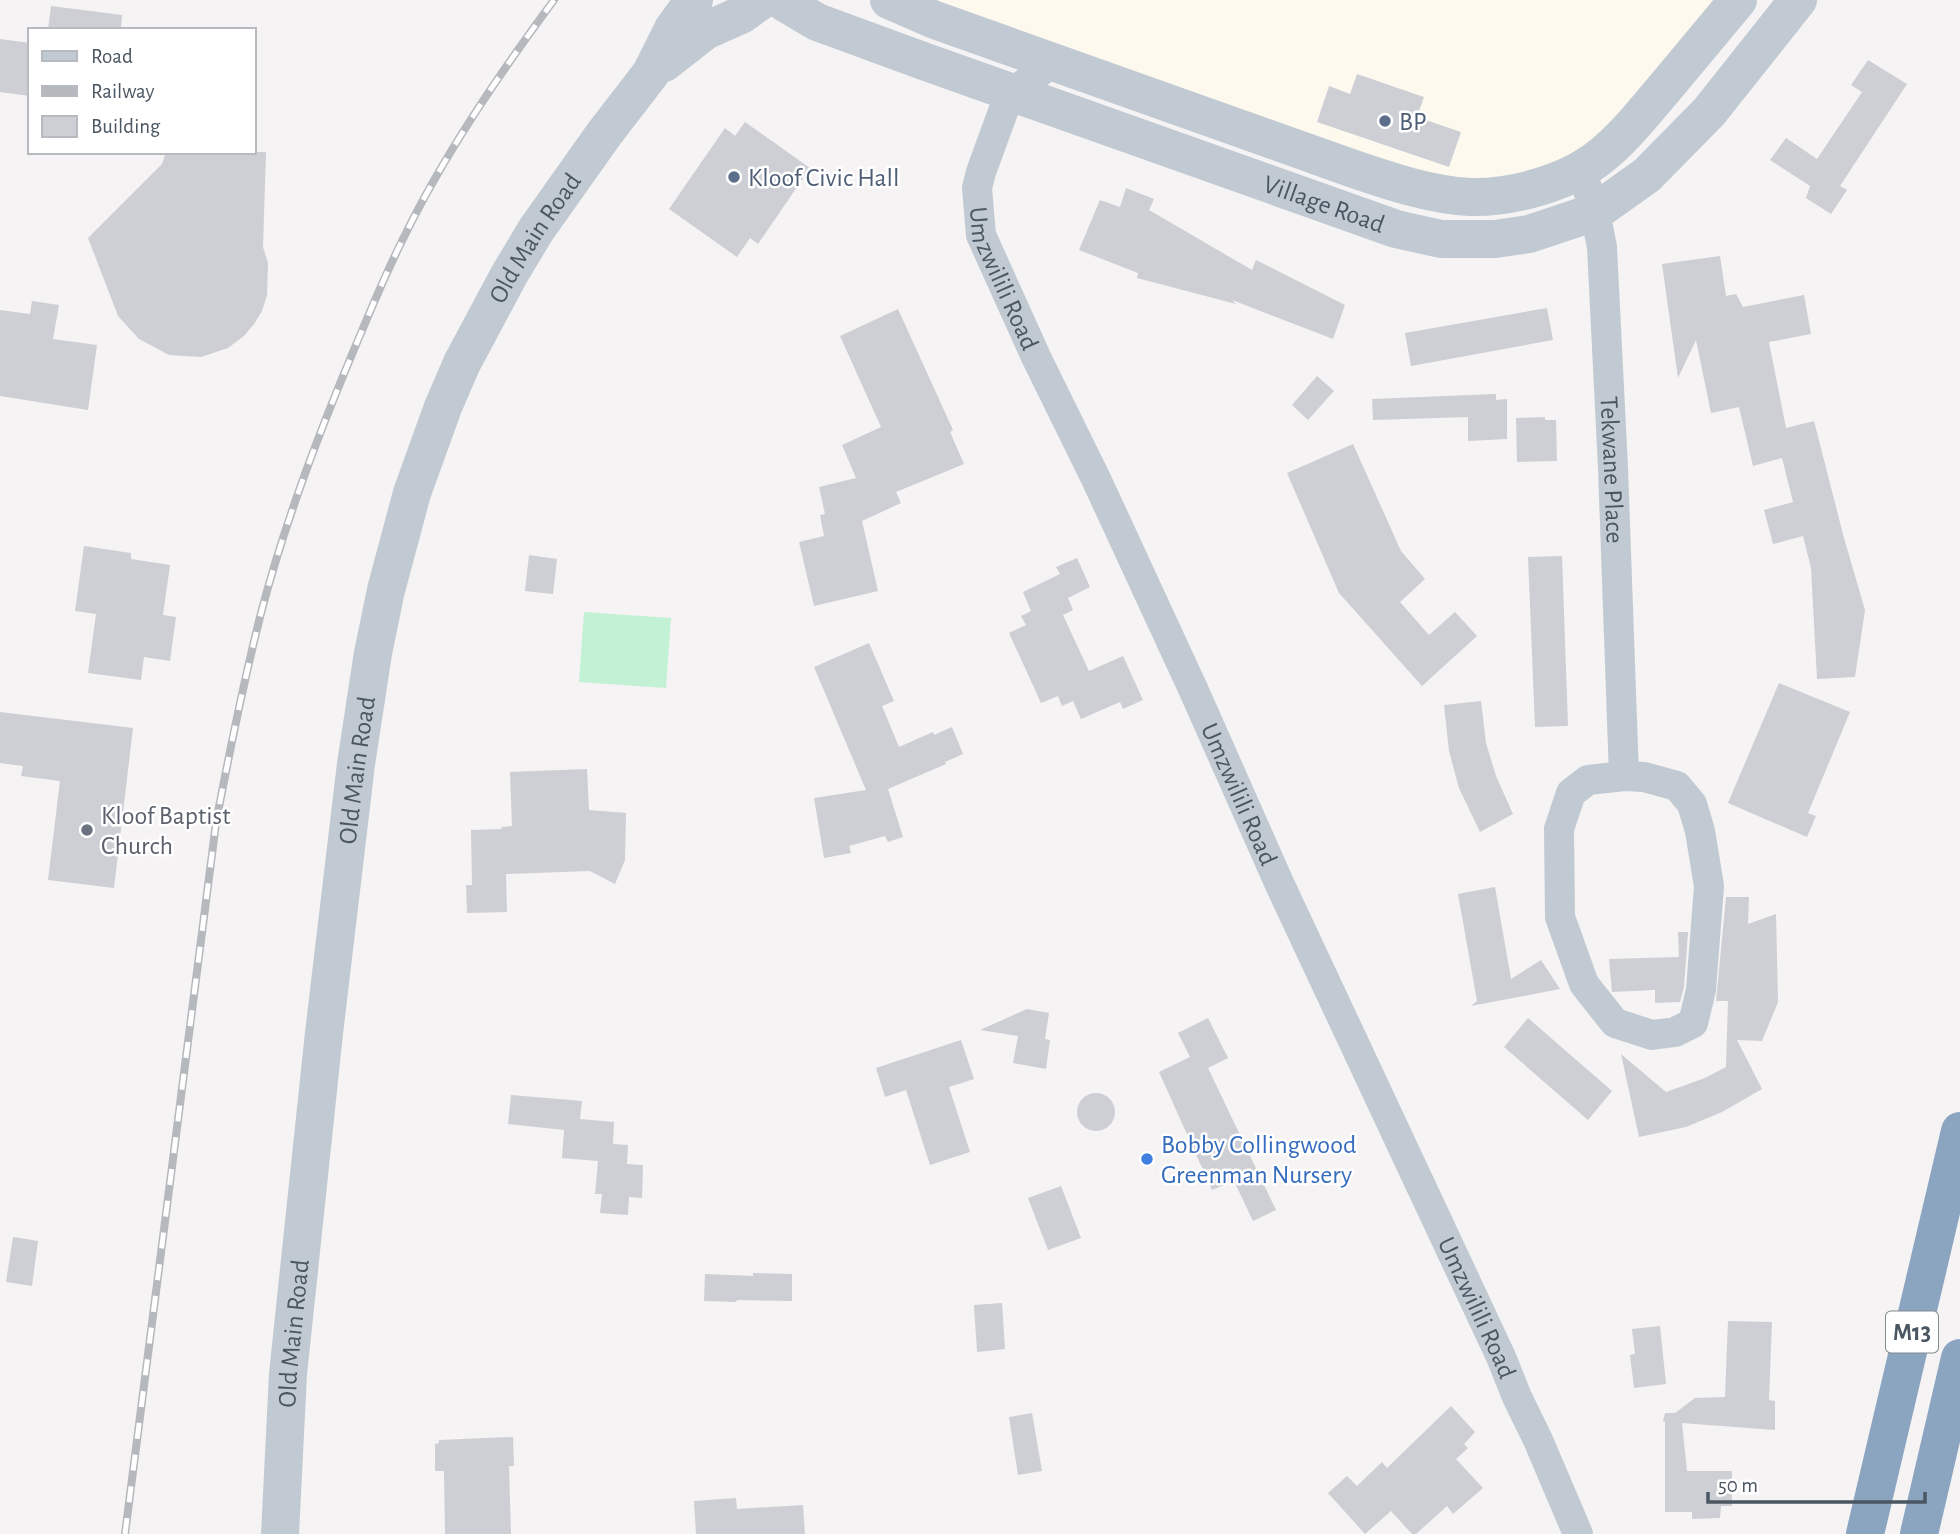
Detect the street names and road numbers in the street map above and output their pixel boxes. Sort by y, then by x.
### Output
street label: Old Main Road [485,169,586,308]
street label: Village Road [1260,171,1388,238]
street label: Umzwilili Road [965,206,1043,354]
street label: Tekwane Place [1595,396,1628,544]
street label: Old Main Road [335,695,380,845]
street label: Umzwilili Road [1196,719,1282,869]
street label: Umzwilili Road [1433,1233,1520,1382]
street label: Old Main Road [274,1258,314,1408]
road number: M13 [1886,1312,1938,1352]

